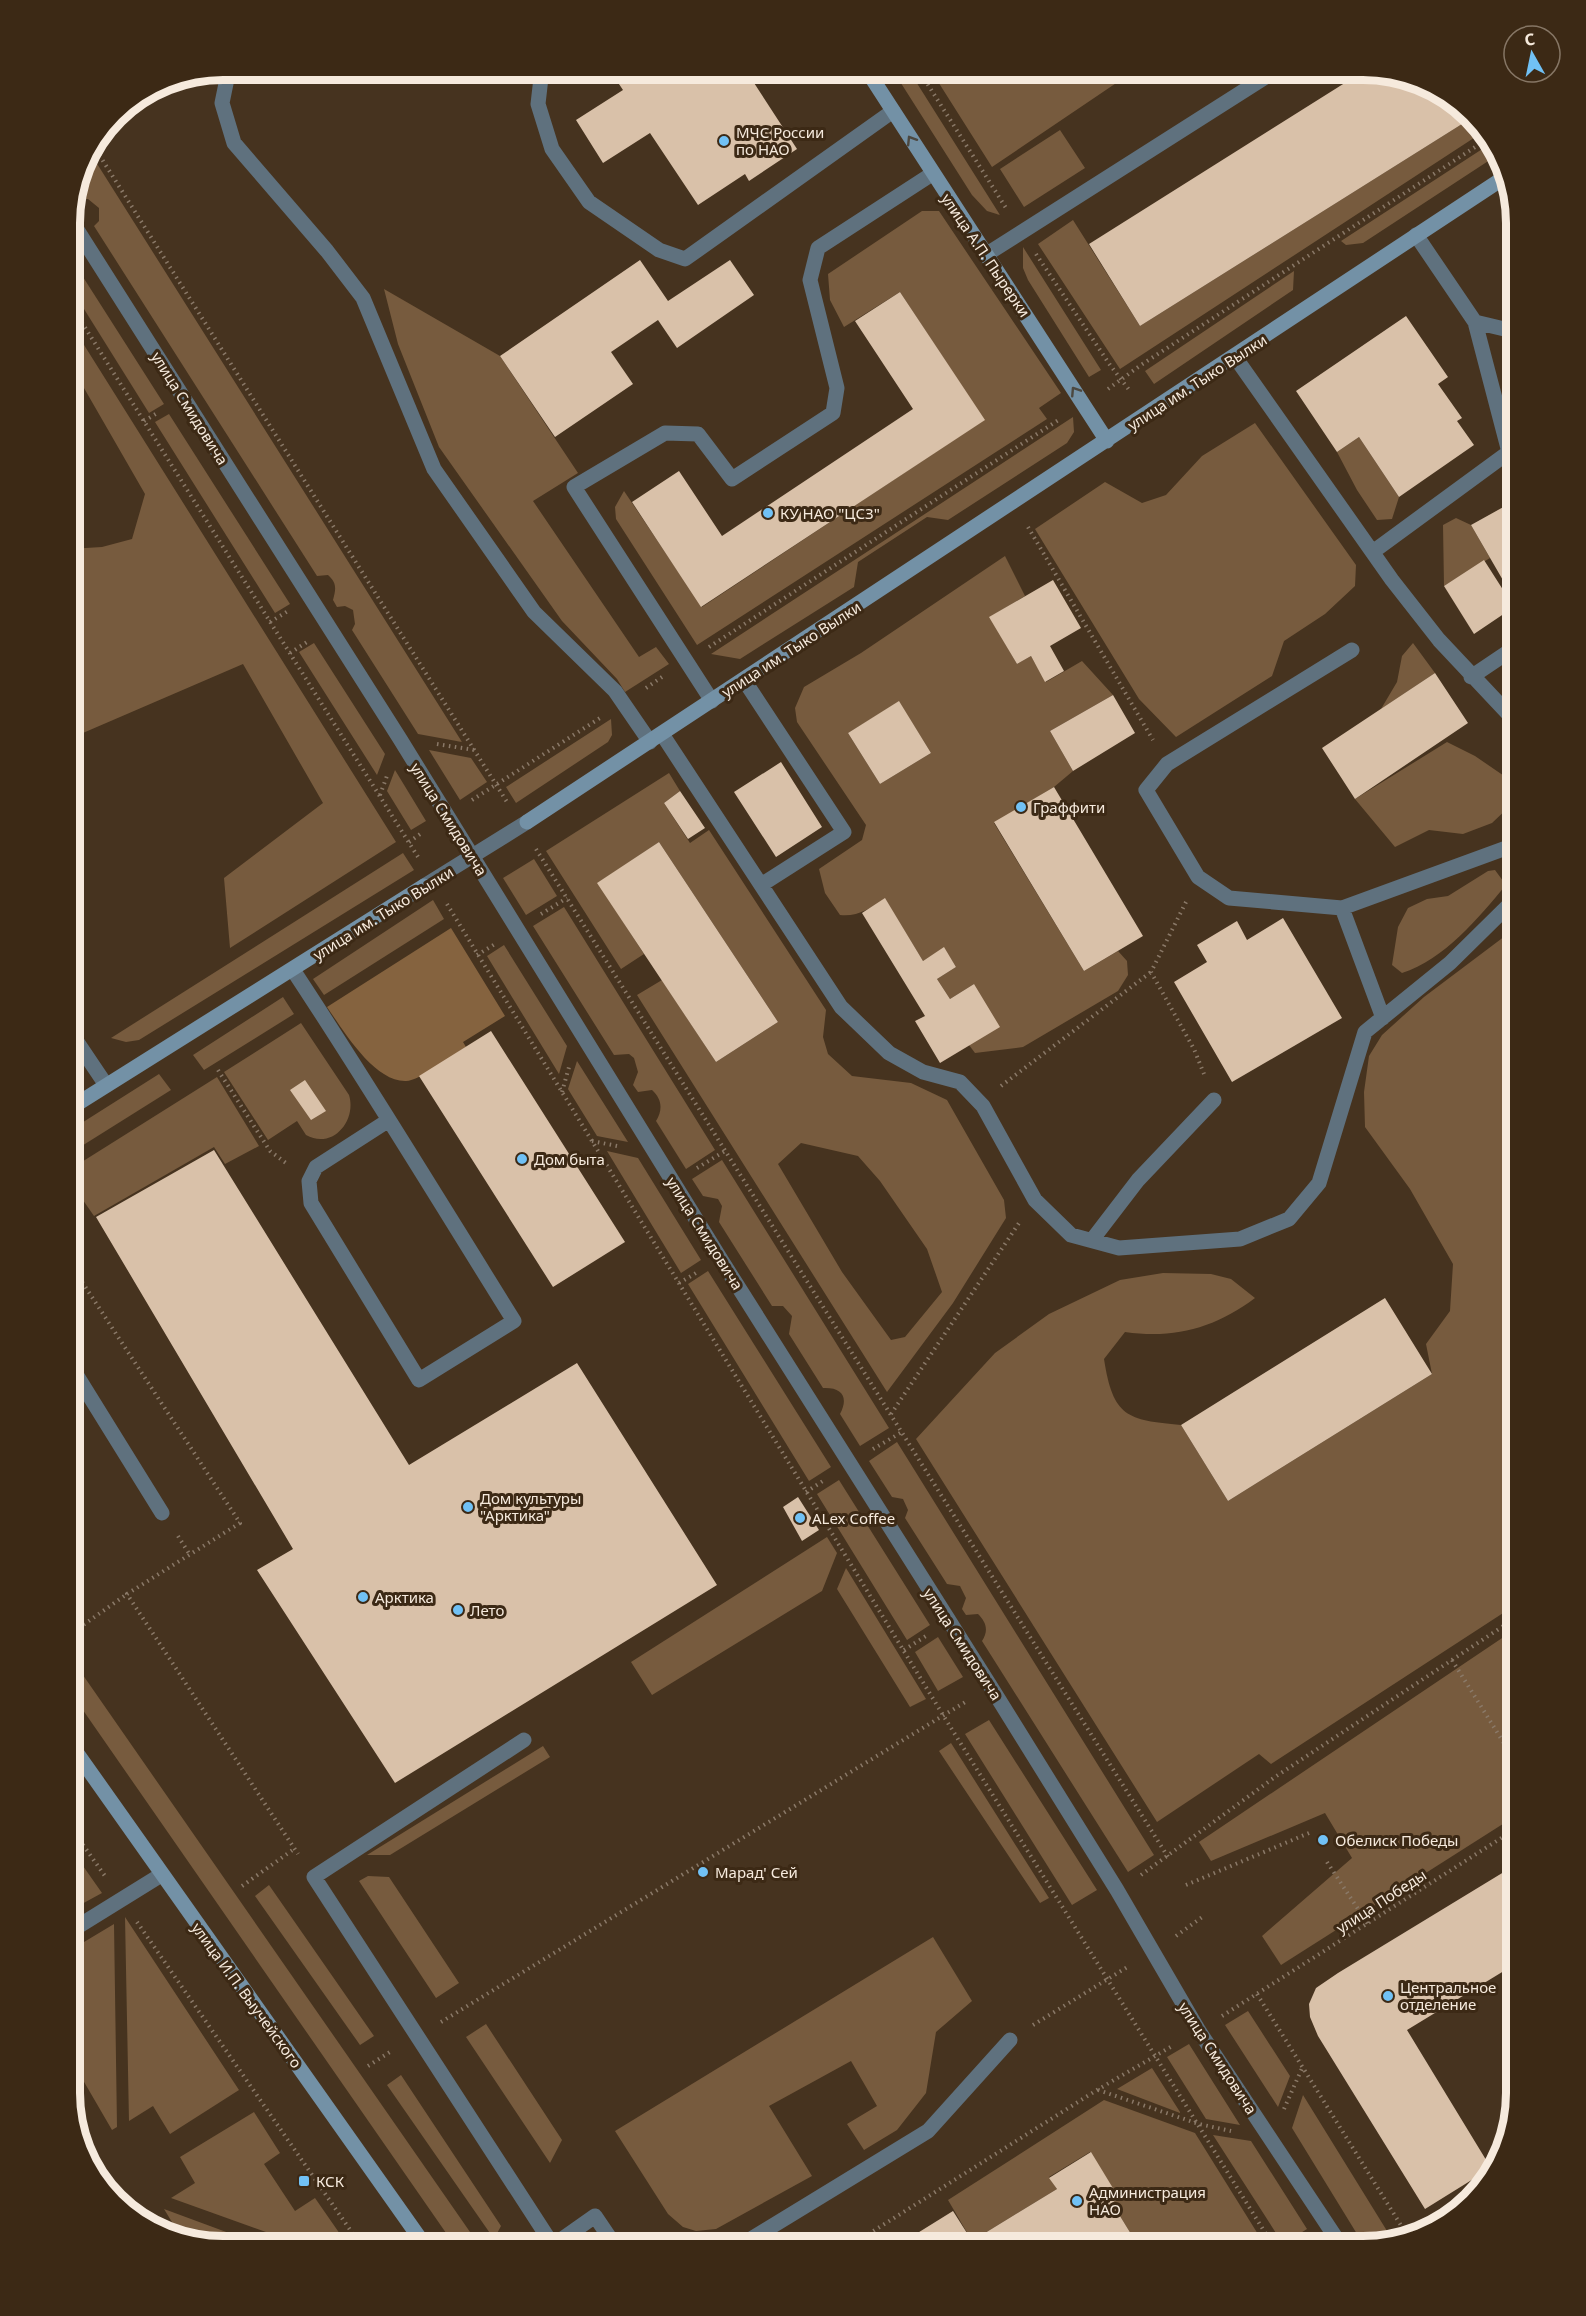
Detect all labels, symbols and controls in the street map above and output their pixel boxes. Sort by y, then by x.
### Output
north arrow [1502,24,1562,84]
text: С [1523,28,1536,51]
place label: МЧС России по НАО [736,122,824,159]
marker: МЧС России по НАО [717,134,731,148]
one-way arrow [907,136,919,146]
street label: улица А.П. Пырерки [937,189,1035,321]
street label: улица им. Тыко Вылки [1124,329,1270,435]
street label: улица Смидовича [147,348,233,468]
one-way arrow [1071,387,1083,397]
place label: КУ НАО "ЦСЗ" [780,503,880,523]
marker: КУ НАО "ЦСЗ" [761,506,775,520]
street label: улица им. Тыко Вылки [718,596,864,702]
street label: улица Смидовича [406,759,492,879]
place label: Граффити [1033,797,1105,817]
marker: Граффити [1014,800,1028,814]
street label: улица им. Тыко Вылки [309,862,457,964]
place label: Дом быта [534,1149,605,1169]
marker: Дом быта [515,1152,529,1166]
street label: улица Смидовича [662,1173,748,1293]
place label: Дом культуры "Арктика" [480,1488,581,1525]
marker: Дом культуры "Арктика" [461,1500,475,1514]
place label: ALex Coffee [812,1508,895,1528]
marker: ALex Coffee [793,1511,807,1525]
street label: улица Смидовича [919,1584,1007,1704]
place label: Арктика [375,1587,434,1607]
marker: Арктика [356,1590,370,1604]
place label: Лето [470,1600,504,1620]
marker: Лето [451,1603,465,1617]
place label: Обелиск Победы [1335,1830,1458,1850]
marker: Обелиск Победы [1316,1833,1330,1847]
place label: Марад' Сей [715,1862,798,1882]
street label: улица Победы [1332,1864,1430,1938]
marker: Марад' Сей [696,1865,710,1879]
street label: улица И.П. Выучейского [187,1918,307,2072]
place label: Центральное отделение [1400,1977,1496,2014]
marker: Центральное отделение [1381,1989,1395,2003]
street label: улица Смидовича [1174,1998,1262,2118]
place label: КСК [316,2171,345,2191]
marker: КСК [297,2174,311,2188]
place label: Администрация НАО [1089,2182,1206,2219]
marker: Администрация НАО [1070,2194,1084,2208]

